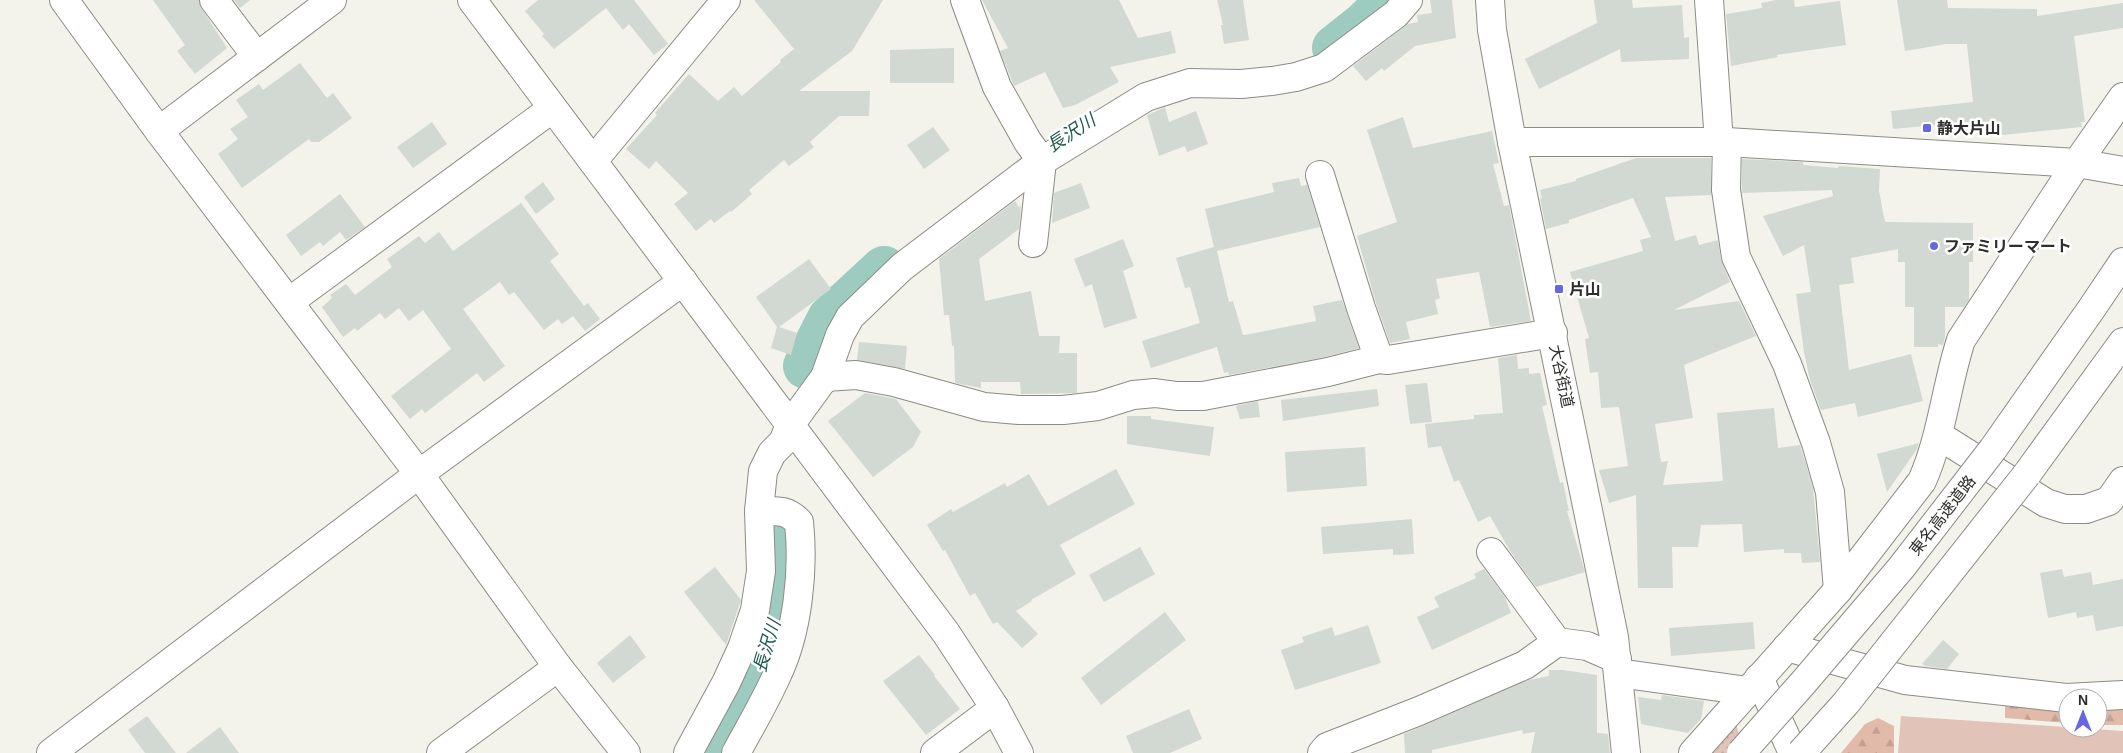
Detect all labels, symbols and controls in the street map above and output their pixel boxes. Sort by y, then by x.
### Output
water label: 長沢川 [1043,109,1101,156]
place label: 静大片山 [1937,120,2001,137]
marker: 静大片山 [1921,122,1933,134]
place label: ファミリーマート [1944,238,2072,255]
marker: ファミリーマート [1928,240,1940,252]
place label: 片山 [1569,281,1601,298]
marker: 片山 [1553,283,1565,295]
street label: 大谷街道 [1547,343,1576,409]
street label: 東名高速道路 [1906,472,1979,558]
water label: 長沢川 [750,615,785,675]
north arrow [2058,688,2108,738]
text: N [2078,692,2088,708]

